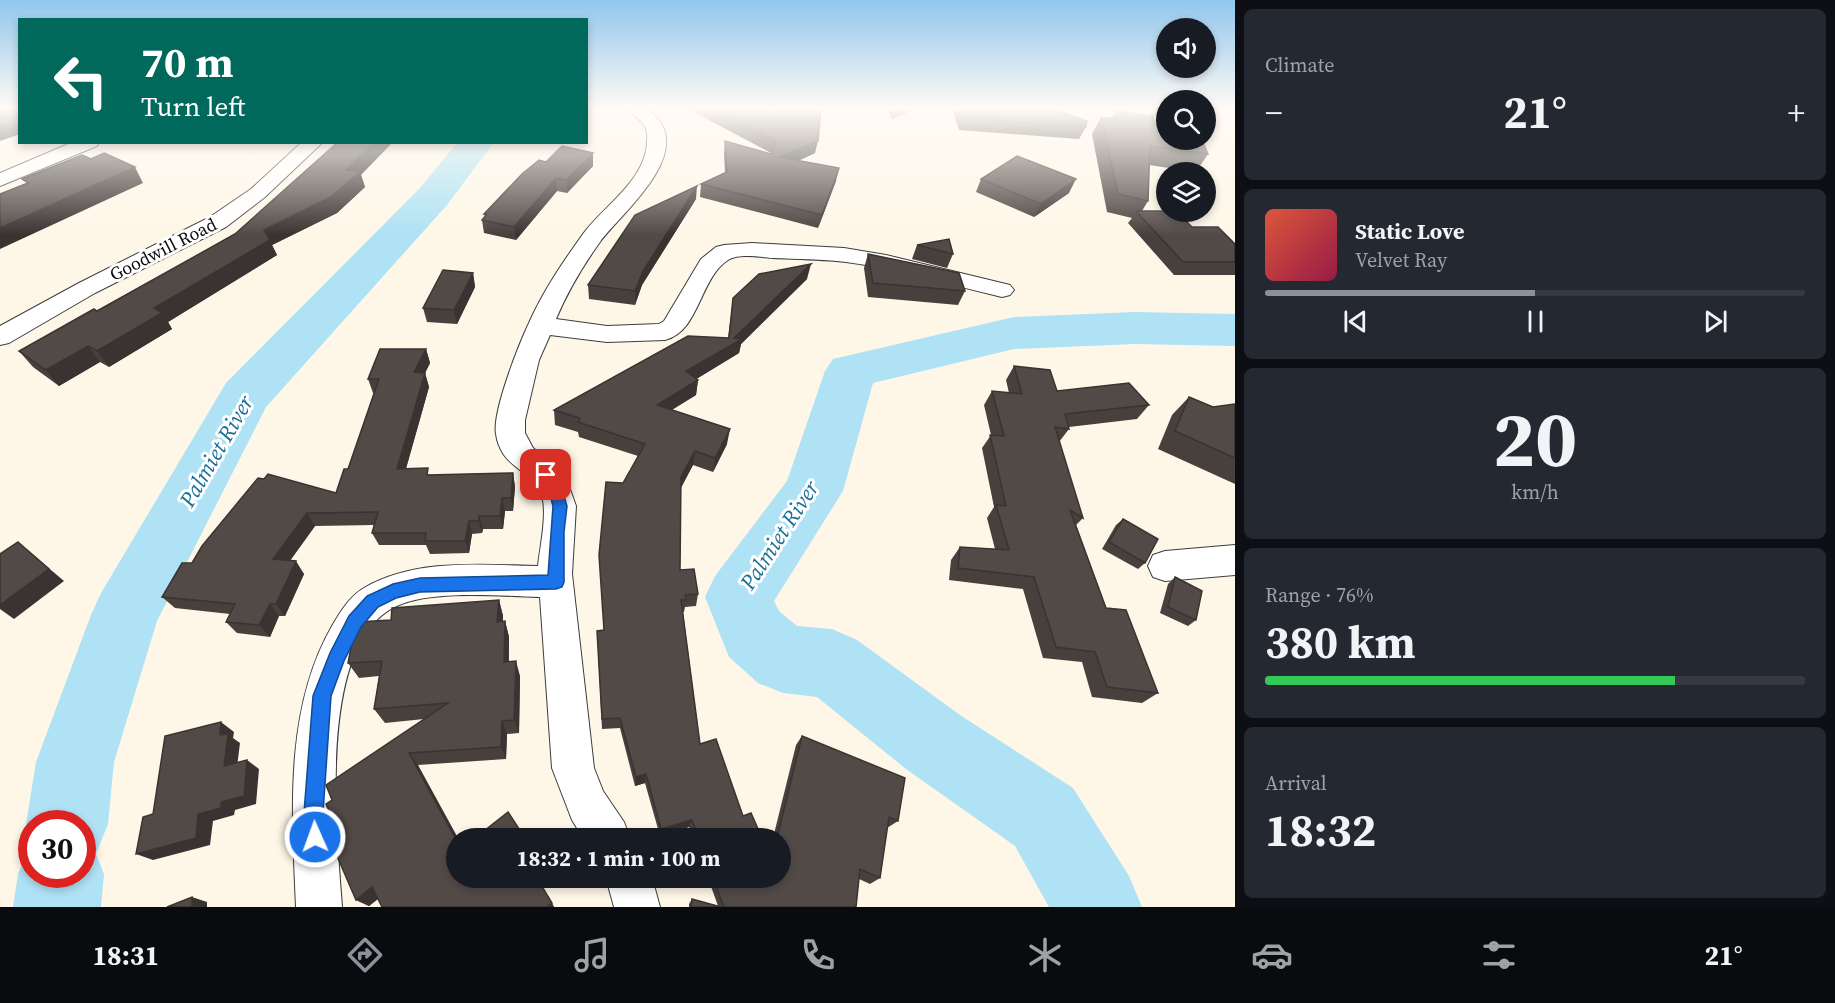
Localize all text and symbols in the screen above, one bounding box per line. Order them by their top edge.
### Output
map controls [1156,18,1216,222]
button: sound [1156,18,1216,78]
text: 70 m [141,33,234,91]
icon: left [42,42,120,120]
text: Climate [1265,51,1334,79]
text: 21° [1503,81,1567,143]
text: Turn left [141,88,245,125]
button: search [1156,90,1216,150]
text: − [1265,90,1283,135]
text: + [1787,90,1805,135]
button: layers [1156,162,1216,222]
street label: Goodwill Road [105,211,221,287]
text: Static Love [1355,216,1465,246]
text: Velvet Ray [1355,246,1447,274]
icon: previous [1339,305,1372,338]
icon: pause [1519,305,1552,338]
icon: next [1699,305,1732,338]
text: 20 [1493,385,1577,492]
water label: Palmiet River [171,389,261,513]
pin [520,449,571,500]
icon: arrive [529,458,562,491]
water label: Palmiet River [732,474,826,596]
text: km/h [1511,478,1559,506]
text: Range · 76% [1265,581,1374,609]
text: 380 km [1265,611,1416,673]
text: Arrival [1265,769,1327,797]
text: 18:32 [1265,799,1376,861]
position arrow [283,805,347,869]
speed limit sign: 30 [18,810,96,888]
text: 18:32 · 1 min · 100 m [517,843,720,873]
icon: directions [344,934,386,976]
icon: music [571,934,613,976]
icon: phone [797,934,839,976]
icon: climate [1024,934,1066,976]
icon: car [1251,934,1293,976]
icon: filters [1478,934,1520,976]
text: 18:31 [92,937,159,974]
text: 21° [1704,937,1743,974]

